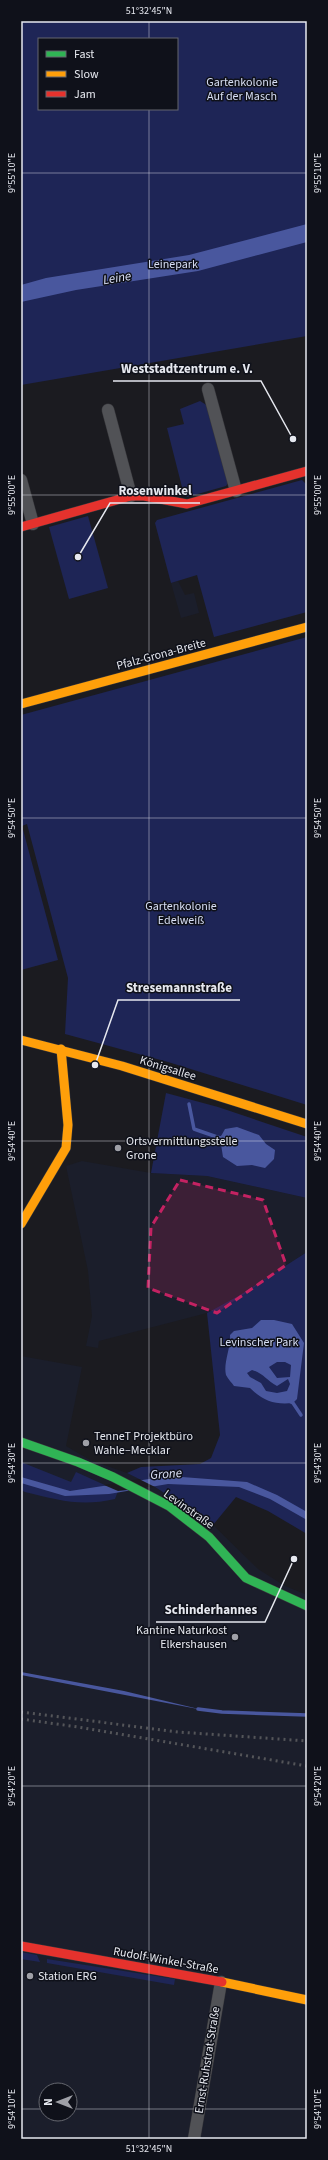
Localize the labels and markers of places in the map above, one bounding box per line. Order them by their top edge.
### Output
callout: Weststadtzentrum e. V. [113,356,261,381]
callout: Rosenwinkel [110,478,200,503]
callout: Stresemannstraße [118,975,240,1000]
place label: Ortsvermittlungsstelle Grone [126,1133,238,1164]
marker: Ortsvermittlungsstelle Grone [113,1143,123,1153]
place label: TenneT Projektbüro Wahle–Mecklar [94,1428,193,1459]
marker: TenneT Projektbüro Wahle–Mecklar [81,1438,91,1448]
callout: Schinderhannes [156,1597,265,1622]
place label: Kantine Naturkost Elkershausen [136,1622,227,1653]
marker: Kantine Naturkost Elkershausen [230,1632,240,1642]
place label: Station ERG [38,1968,97,1985]
marker: Station ERG [25,1971,35,1981]

